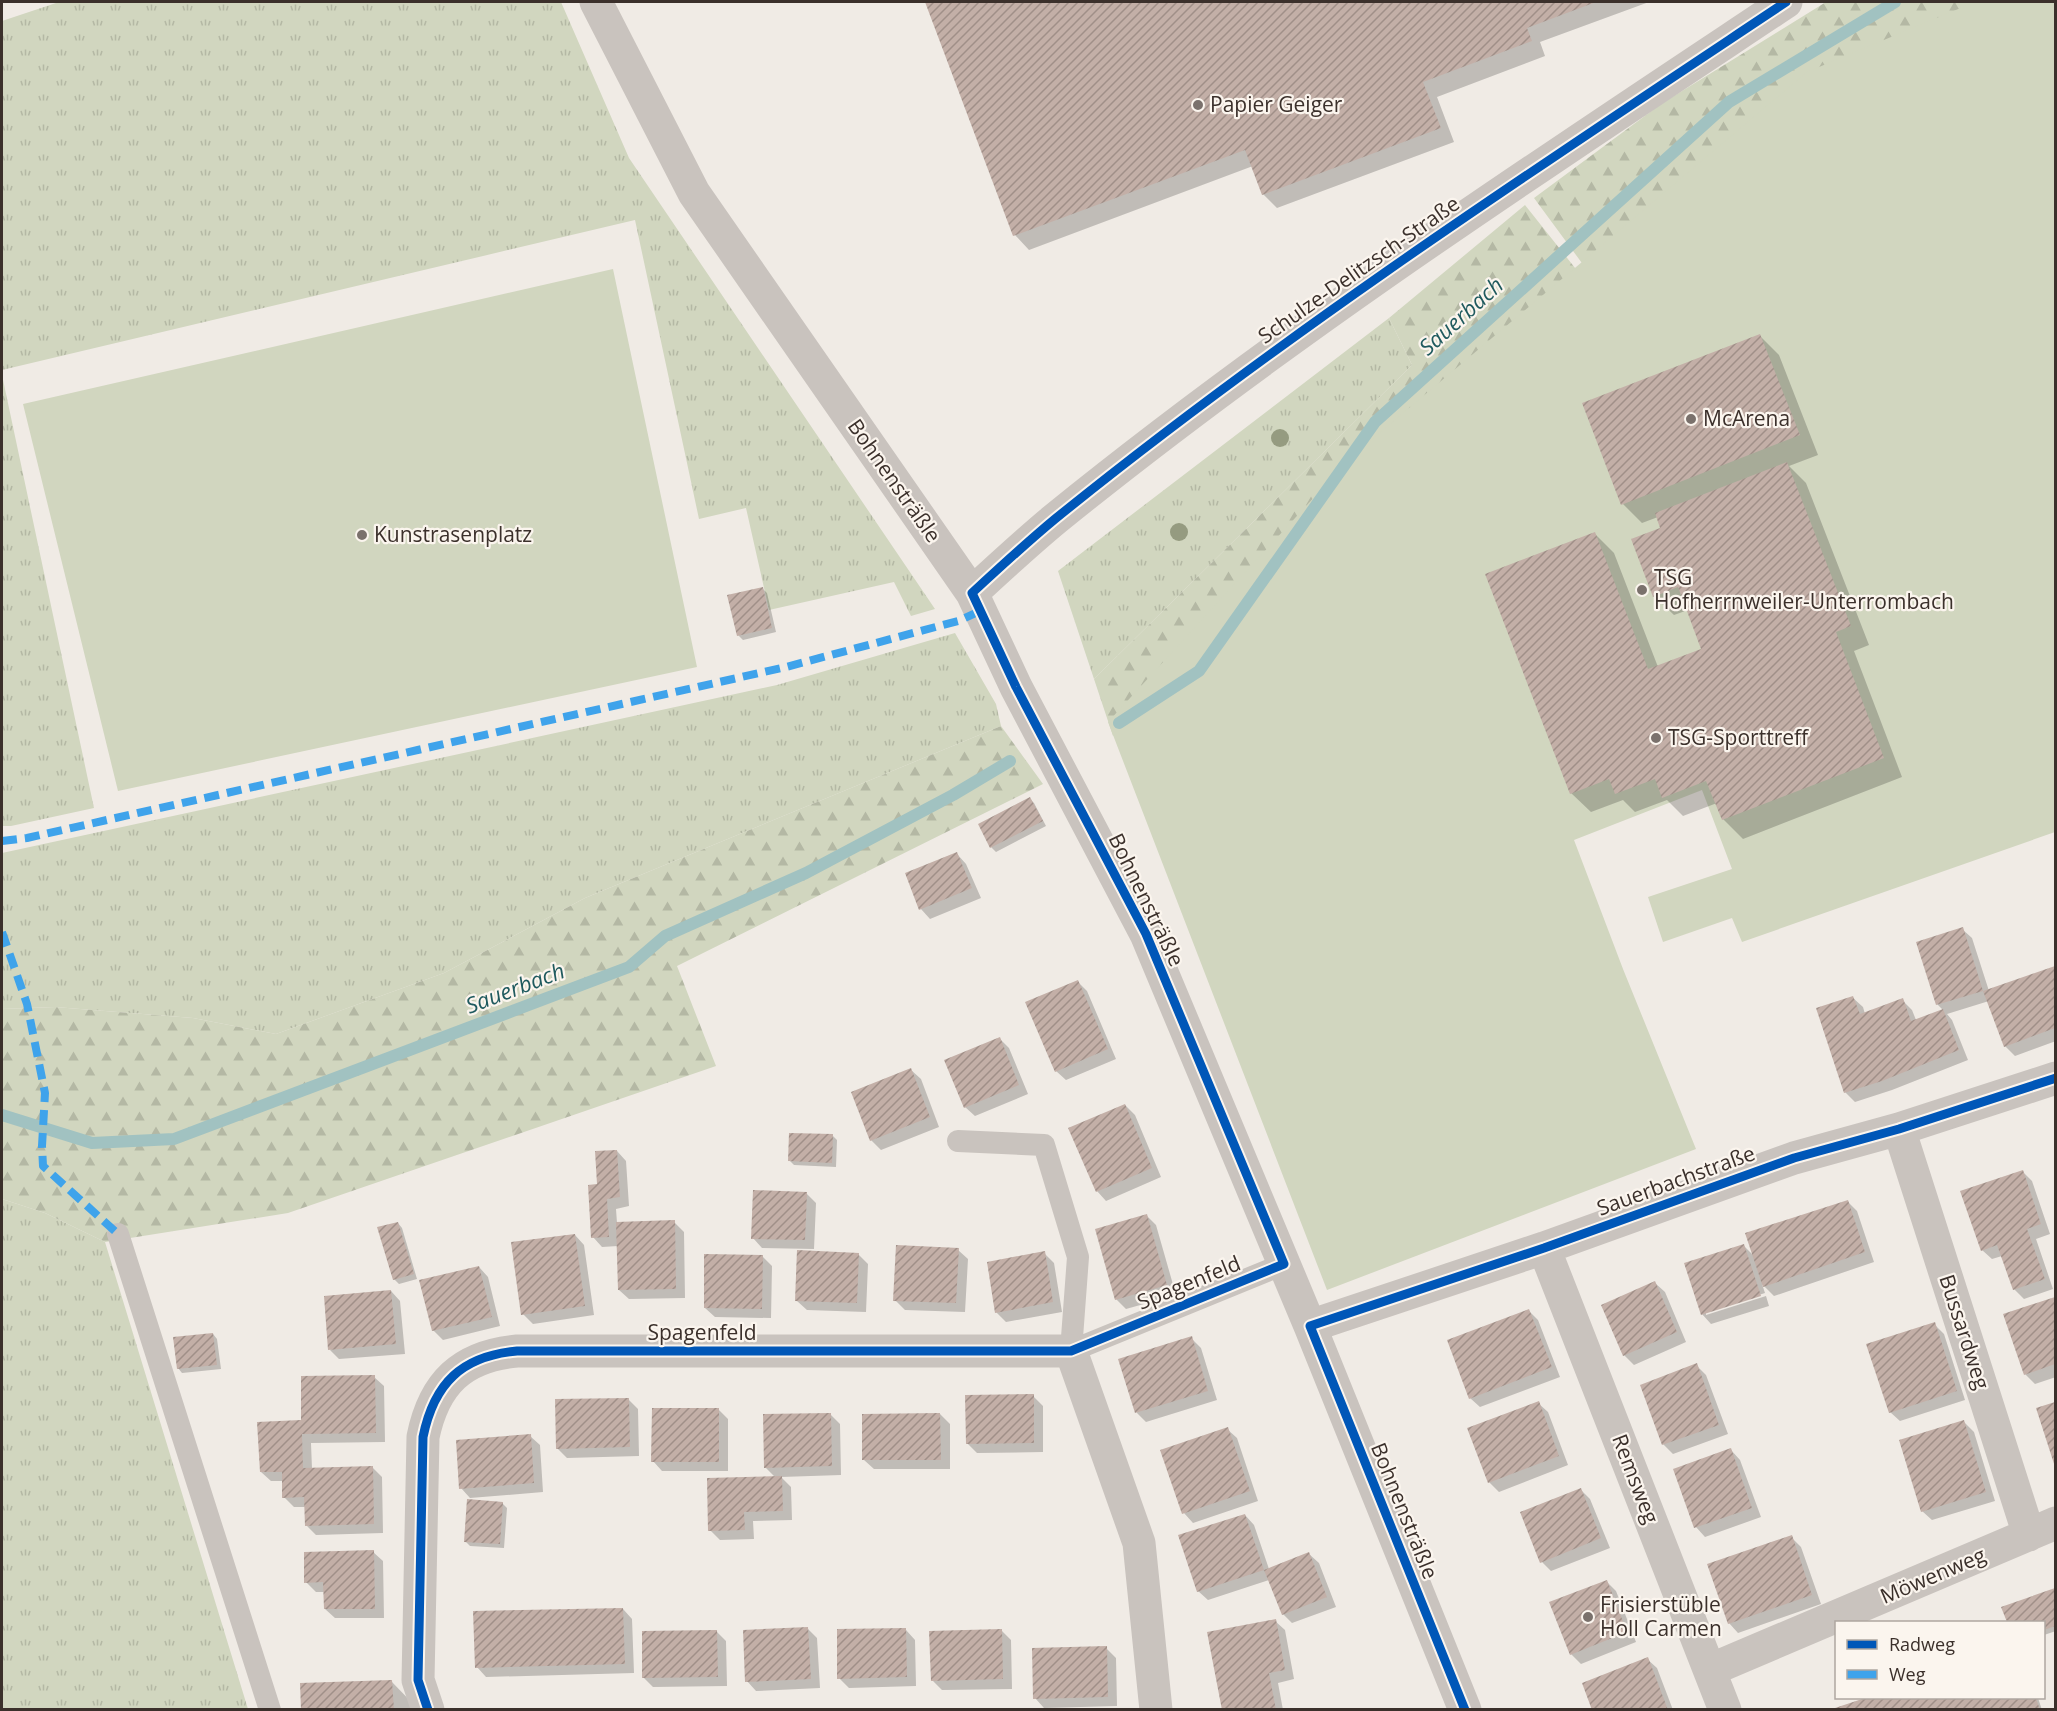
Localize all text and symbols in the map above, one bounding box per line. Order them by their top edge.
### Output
place label: Papier Geiger [1210,90,1343,118]
marker: Papier Geiger [1191,98,1205,112]
street label: Schulze-Delitzsch-Straße [1252,189,1465,349]
water label: Sauerbach [1412,269,1509,361]
place label: McArena [1703,404,1790,432]
marker: McArena [1684,412,1698,426]
street label: Bohnensträßle [842,413,948,548]
place label: Kunstrasenplatz [374,520,532,548]
marker: Kunstrasenplatz [355,528,369,542]
place label: TSG Hofherrnweiler-Unterrombach [1654,563,1954,615]
marker: TSG Hofherrnweiler-Unterrombach [1635,583,1649,597]
place label: TSG-Sporttreff [1668,723,1810,751]
marker: TSG-Sporttreff [1649,731,1663,745]
street label: Bohnensträßle [1103,828,1191,971]
water label: Sauerbach [461,954,568,1020]
street label: Sauerbachstraße [1593,1138,1759,1222]
street label: Spagenfeld [1133,1249,1244,1315]
street label: Bussardweg [1933,1271,1997,1393]
street label: Spagenfeld [647,1318,757,1346]
street label: Remsweg [1606,1430,1666,1527]
street label: Bohnensträßle [1365,1438,1445,1583]
street label: Möwenweg [1876,1540,1990,1610]
place label: Frisierstüble Holl Carmen [1600,1590,1722,1642]
marker: Frisierstüble Holl Carmen [1581,1610,1595,1624]
legend [1835,1621,2045,1699]
text: Radweg [1889,1632,1955,1656]
text: Weg [1889,1662,1926,1686]

